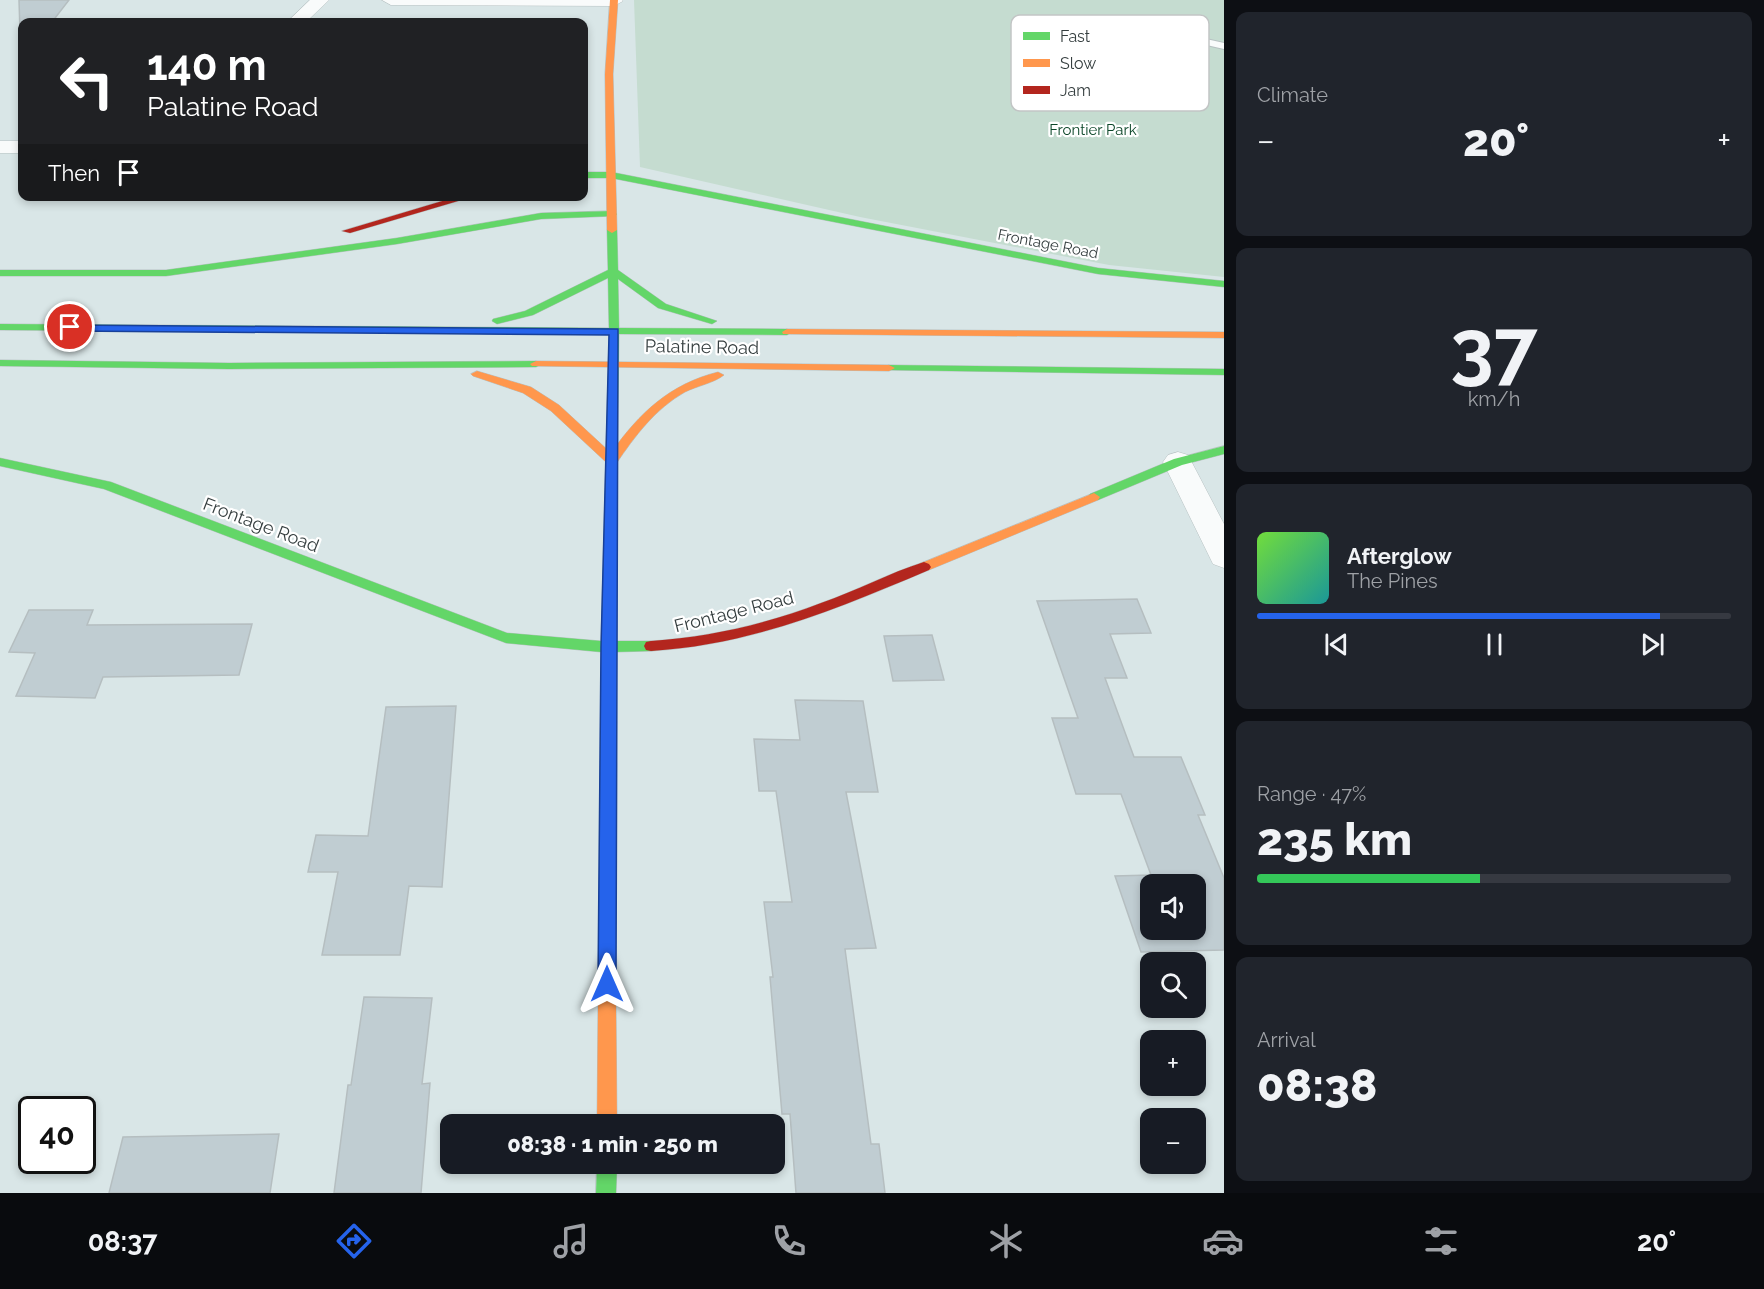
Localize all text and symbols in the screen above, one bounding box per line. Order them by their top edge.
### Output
legend [1011,15,1209,111]
text: Fast [1060,27,1091,46]
text: 140 m [147,41,267,90]
icon: left [48,42,126,120]
text: Slow [1060,54,1096,73]
text: Jam [1060,81,1091,100]
text: Climate [1257,83,1328,107]
text: Palatine Road [147,91,318,122]
text: 20° [1463,114,1529,167]
park label: Frontier Park [1049,121,1137,139]
text: − [1257,121,1275,160]
text: + [1717,121,1731,160]
icon: arrive [112,156,145,189]
text: Then [48,160,100,186]
street label: Frontage Road [996,225,1100,263]
pin [44,301,95,352]
text: 37 [1450,302,1538,393]
icon: arrive [53,310,86,343]
street label: Palatine Road [645,335,759,358]
text: km/h [1468,387,1520,411]
street label: Frontage Road [200,493,322,556]
text: Afterglow [1347,543,1452,569]
text: The Pines [1347,569,1438,593]
street label: Frontage Road [672,587,796,637]
icon: previous [1320,628,1353,661]
icon: pause [1478,628,1511,661]
icon: next [1636,628,1669,661]
text: Range · 47% [1257,782,1366,806]
text: 235 km [1257,813,1412,866]
map controls [1140,874,1206,1174]
button: sound [1140,874,1206,940]
position arrow [575,952,639,1016]
button: search [1140,952,1206,1018]
text: Arrival [1257,1028,1316,1052]
button: + [1140,1030,1206,1096]
text: 08:38 [1257,1059,1377,1112]
speed limit sign: 40 [18,1096,96,1174]
button: − [1140,1108,1206,1174]
text: 08:38 · 1 min · 250 m [507,1131,718,1157]
icon: directions [333,1220,375,1262]
icon: music [550,1220,592,1262]
icon: phone [768,1220,810,1262]
icon: climate [985,1220,1027,1262]
icon: car [1202,1220,1244,1262]
icon: filters [1420,1220,1462,1262]
text: 08:37 [88,1226,157,1257]
text: 20° [1637,1226,1676,1257]

